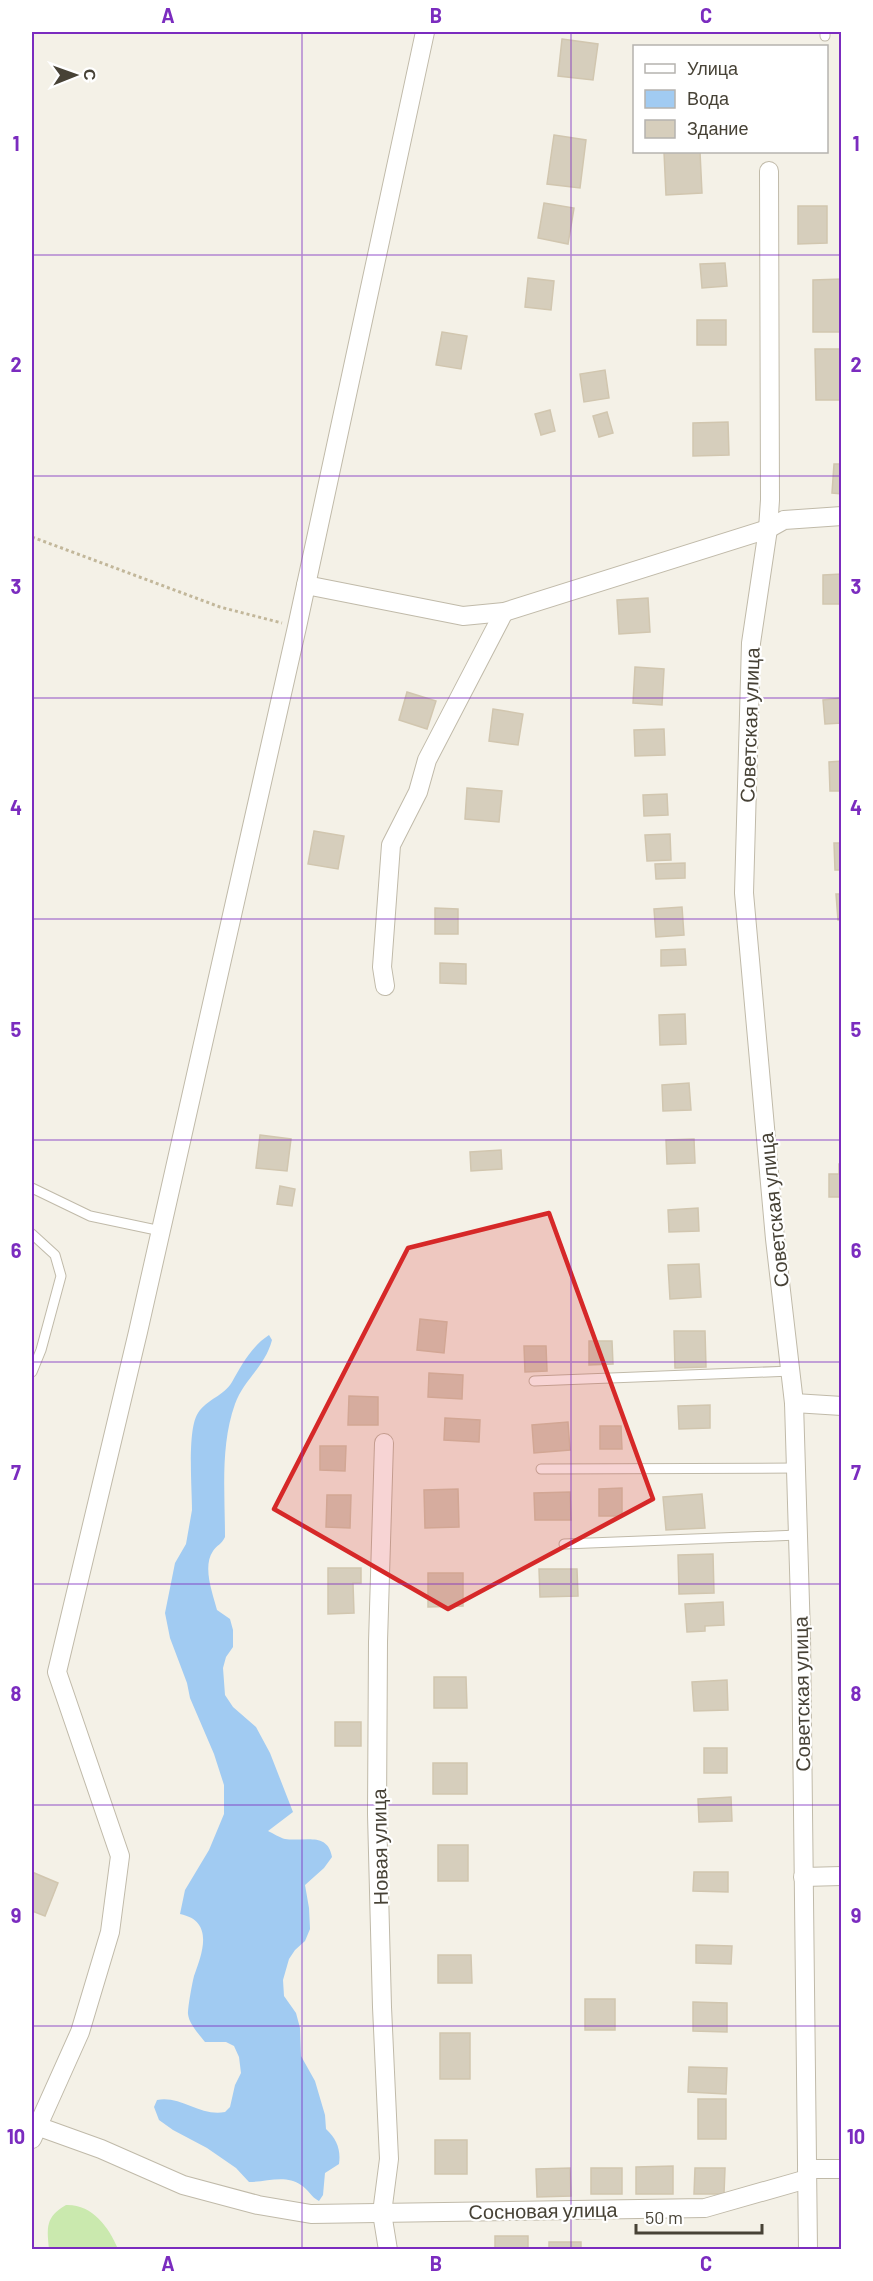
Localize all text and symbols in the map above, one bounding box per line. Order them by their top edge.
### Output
text: A [161,3,175,27]
text: B [430,3,442,27]
text: C [700,3,712,27]
north arrow [45,45,105,105]
legend [633,45,828,153]
text: Улица [687,57,739,79]
text: С [81,69,100,81]
text: Вода [687,87,730,109]
text: Здание [687,117,748,139]
text: 1 [12,131,20,155]
text: 1 [852,131,860,155]
text: 2 [10,352,22,376]
text: 2 [850,352,862,376]
text: 3 [11,574,21,598]
text: 3 [851,574,861,598]
street label: Советская улица [734,646,764,803]
text: 4 [10,795,22,819]
text: 4 [850,795,862,819]
text: 5 [11,1017,22,1041]
text: 5 [851,1017,862,1041]
street label: Советская улица [753,1131,793,1289]
text: 6 [11,1238,22,1262]
text: 6 [851,1238,862,1262]
text: 7 [11,1460,21,1484]
text: 7 [851,1460,861,1484]
street label: Советская улица [788,1615,814,1772]
text: 8 [11,1681,22,1705]
text: 8 [851,1681,862,1705]
street label: Новая улица [366,1787,392,1906]
text: 9 [11,1903,21,1927]
text: 9 [851,1903,861,1927]
text: 10 [7,2124,25,2148]
text: 10 [847,2124,865,2148]
street label: Сосновая улица [468,2197,619,2223]
scale bar [636,2197,762,2235]
text: 50 m [645,2206,683,2228]
text: A [161,2251,175,2275]
text: B [430,2251,442,2275]
text: C [700,2251,712,2275]

